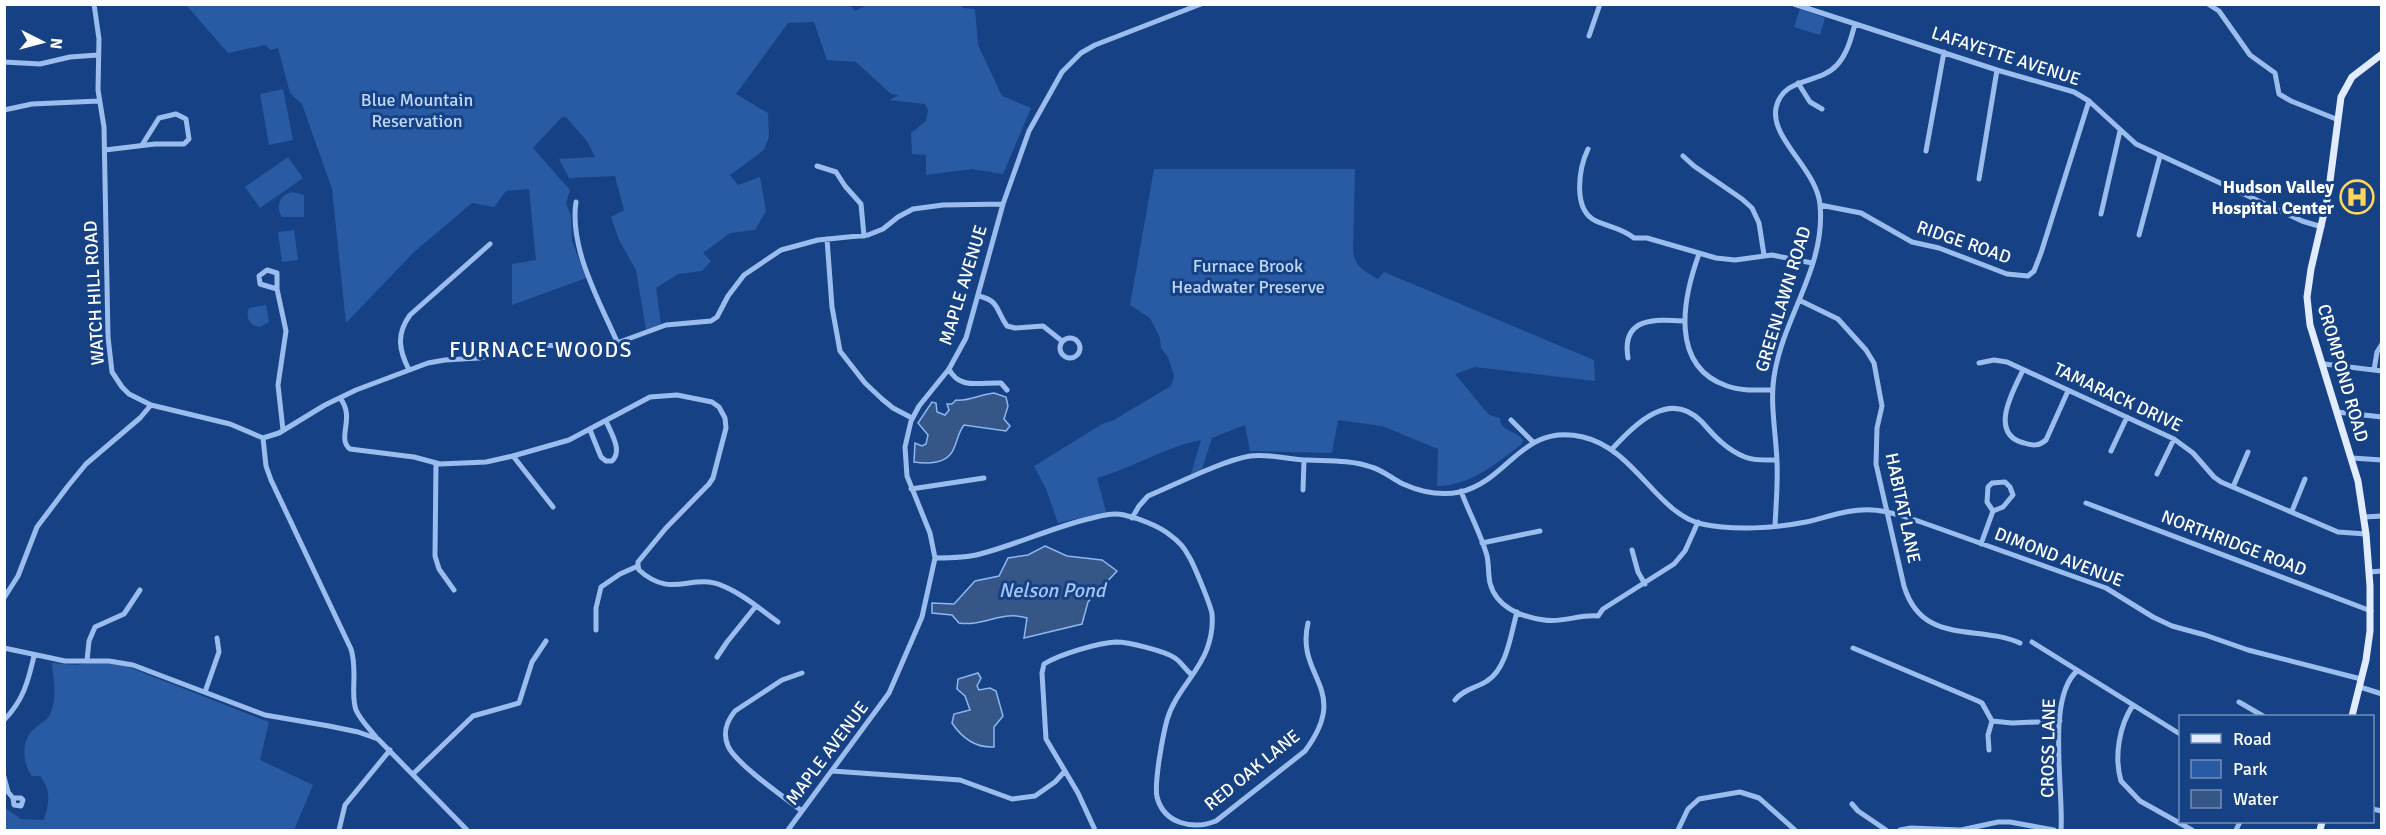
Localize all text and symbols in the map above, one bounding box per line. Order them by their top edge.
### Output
north arrow [12,12,72,72]
street label: LAFAYETTE AVENUE [1929,22,2083,90]
text: N [45,37,66,50]
park label: Blue Mountain Reservation [361,89,473,132]
place label: Hudson Valley Hospital Center [2211,176,2335,219]
hospital icon: Hudson Valley Hospital Center [2339,179,2375,215]
street label: RIDGE ROAD [1914,216,2014,268]
street label: WATCH HILL ROAD [79,220,109,366]
street label: MAPLE AVENUE [934,222,992,348]
street label: GREENLAWN ROAD [1750,224,1816,374]
park label: Furnace Brook Headwater Preserve [1171,255,1325,298]
street label: CROMPOND ROAD [2313,301,2373,445]
district label: FURNACE WOODS [449,337,633,363]
street label: TAMARACK DRIVE [2050,358,2186,436]
street label: HABITAT LANE [1881,451,1925,565]
street label: NORTHRIDGE ROAD [2158,505,2310,581]
street label: DIMOND AVENUE [1991,522,2127,592]
water label: Nelson Pond [999,578,1108,603]
street label: MAPLE AVENUE [781,697,873,809]
street label: CROSS LANE [2036,698,2060,798]
legend [2179,715,2374,823]
street label: RED OAK LANE [1200,725,1304,815]
text: Road [2233,728,2272,750]
text: Park [2233,758,2268,780]
text: Water [2233,788,2279,810]

